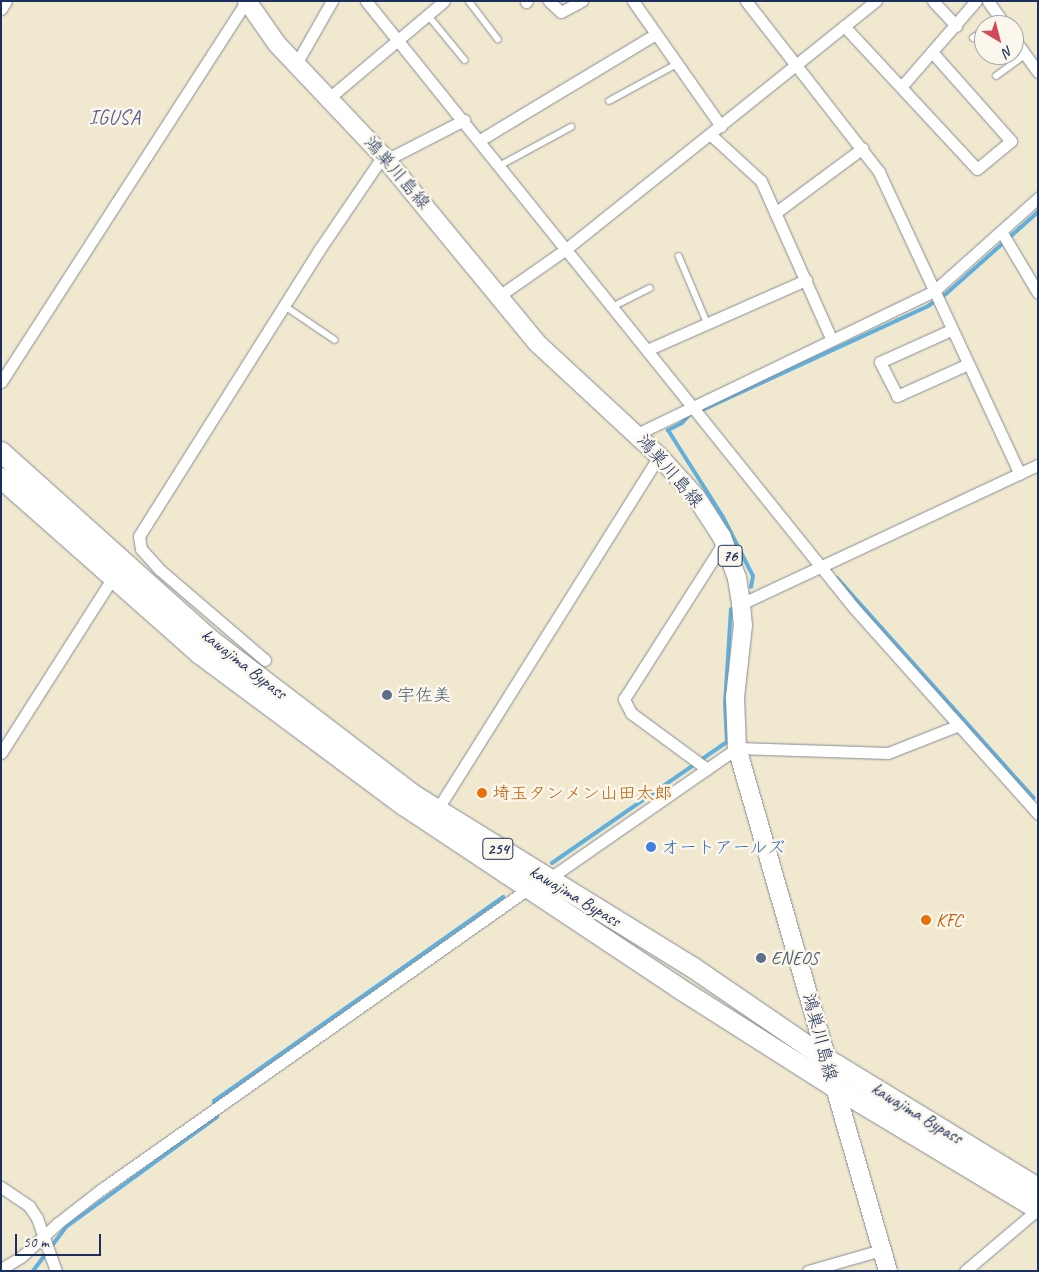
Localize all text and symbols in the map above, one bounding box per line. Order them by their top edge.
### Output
north arrow [974,15,1024,65]
text: N [999,42,1016,61]
district label: IGUSA [89,105,141,129]
street label: 鴻巣川島線 [359,132,435,214]
street label: 鴻巣川島線 [632,430,708,512]
road number: 76 [718,542,742,570]
street label: kawajima Bypass [197,624,291,704]
place label: 宇佐美 [397,684,451,706]
marker: 宇佐美 [381,689,393,701]
place label: 埼玉タンメン山田太郎 [492,782,672,804]
marker: 埼玉タンメン山田太郎 [476,787,488,799]
road number: 254 [482,836,514,862]
place label: オートアールズ [661,836,786,858]
marker: オートアールズ [645,841,657,853]
street label: kawajima Bypass [525,860,625,932]
place label: KFC [936,909,962,931]
marker: KFC [920,914,932,926]
place label: ENEOS [771,947,818,969]
marker: ENEOS [755,952,767,964]
street label: 鴻巣川島線 [798,991,842,1083]
street label: kawajima Bypass [867,1077,967,1149]
scale bar [18,1224,104,1256]
text: 50 m [23,1233,49,1252]

